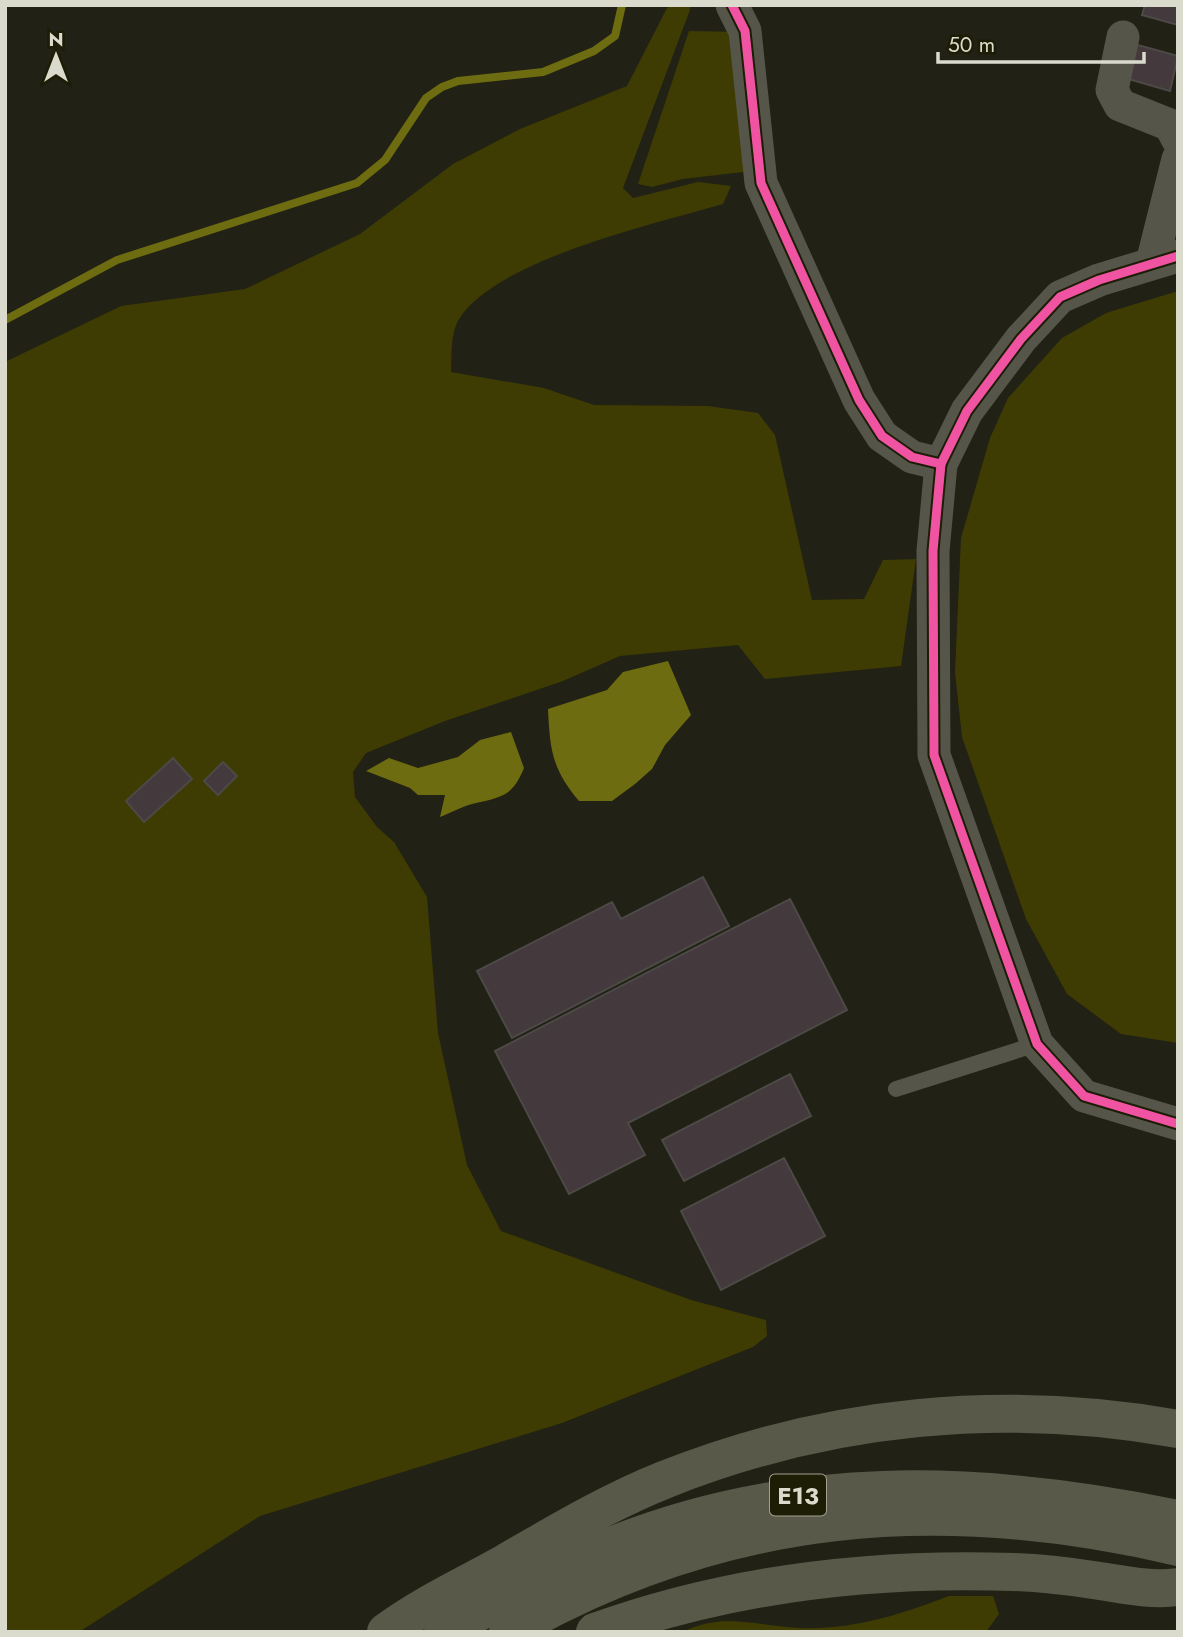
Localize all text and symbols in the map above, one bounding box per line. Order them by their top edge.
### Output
north arrow [21,21,91,91]
scale bar [938,21,1144,65]
text: N [48,26,64,53]
text: 50 m [948,30,995,60]
road number: E13 [770,1475,826,1516]

